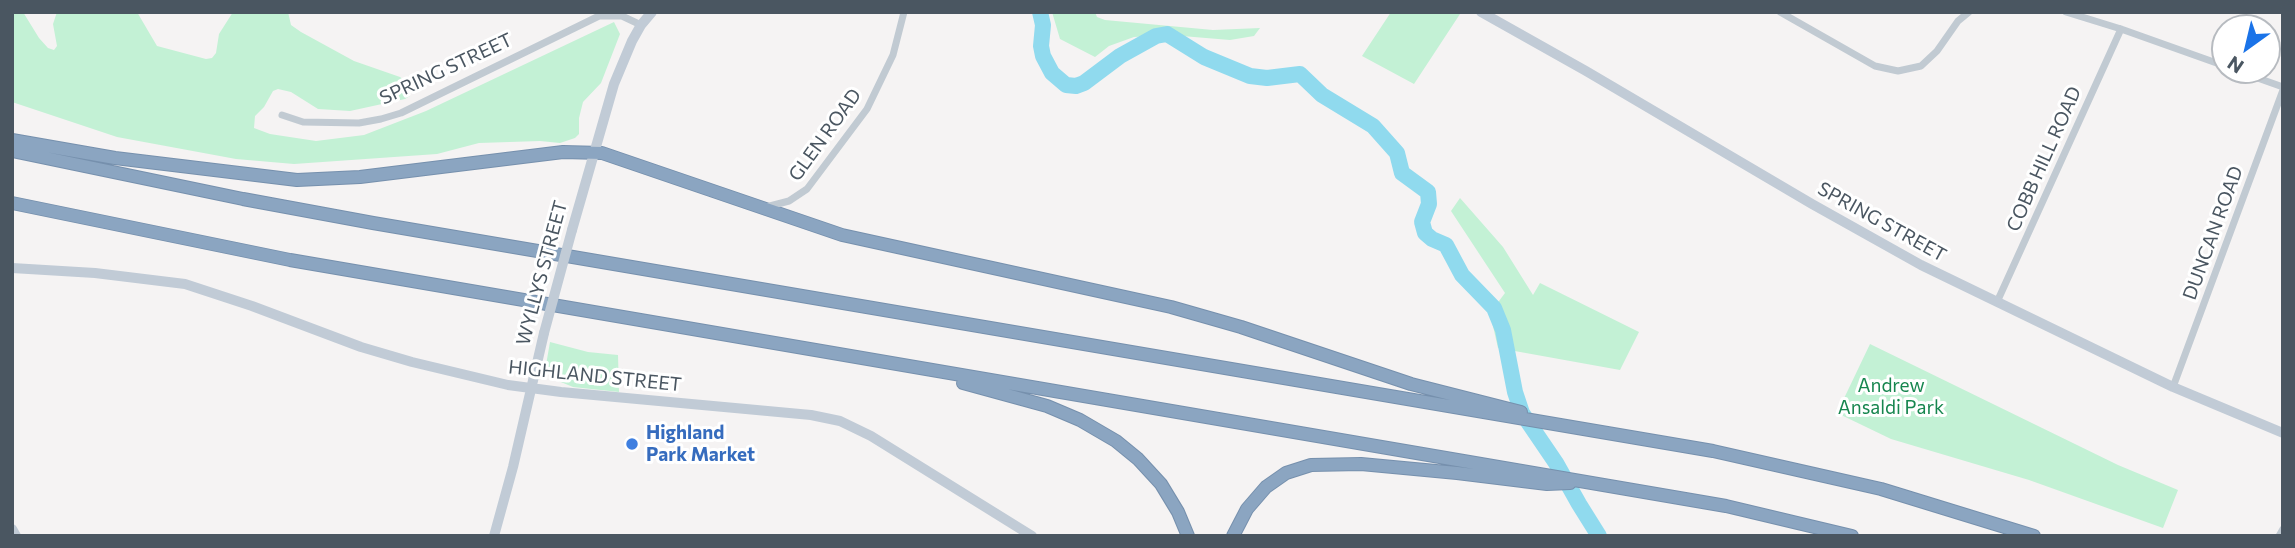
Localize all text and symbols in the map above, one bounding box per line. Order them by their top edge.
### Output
north arrow [2211,14,2281,84]
street label: SPRING STREET [376,28,516,110]
text: N [2223,52,2247,79]
street label: COBB HILL ROAD [2002,83,2086,235]
street label: GLEN ROAD [784,84,866,186]
street label: DUNCAN ROAD [2178,163,2248,303]
street label: SPRING STREET [1814,177,1950,267]
street label: WYLLYS STREET [512,198,572,348]
street label: HIGHLAND STREET [507,356,683,396]
park label: Andrew Ansaldi Park [1838,375,1944,419]
place label: Highland Park Market [646,422,755,466]
marker: Highland Park Market [624,436,640,452]

